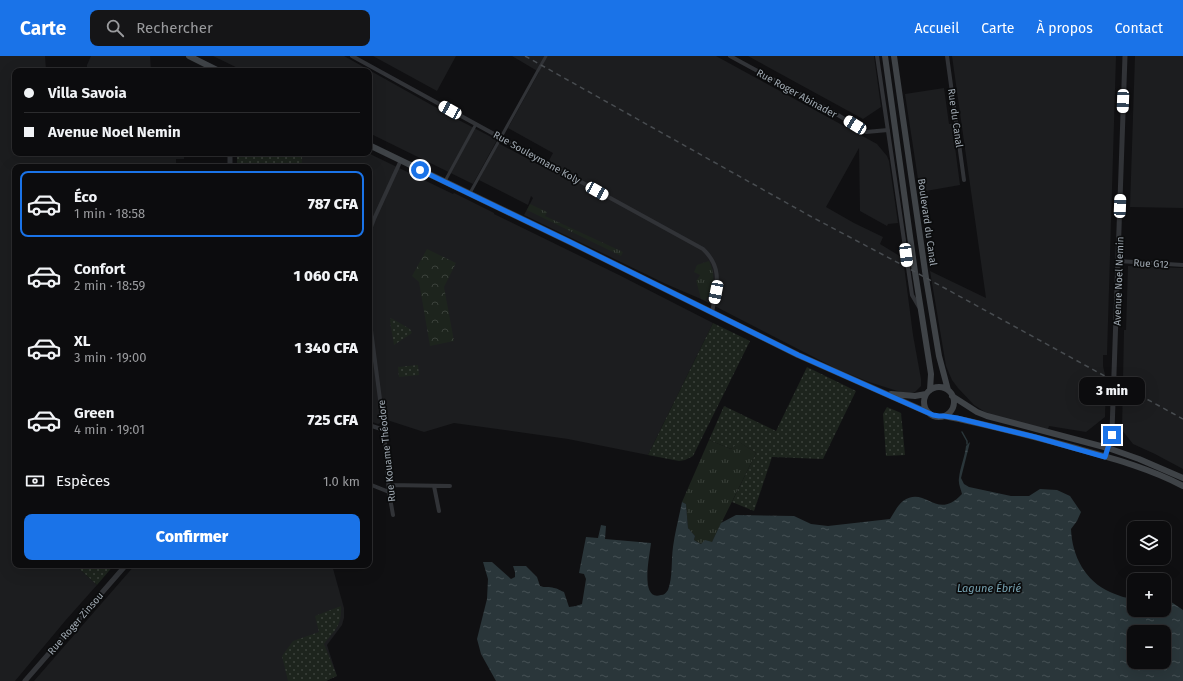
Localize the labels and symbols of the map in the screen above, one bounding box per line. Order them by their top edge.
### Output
street label: Rue Roger Abinader [754,67,839,121]
street label: Rue du Canal [945,88,965,148]
car [1117,89,1129,113]
car [437,99,463,121]
car [842,114,868,136]
street label: Rue Souleymane Koly [491,129,582,187]
route start [411,161,429,179]
street label: Boulevard du Canal [915,178,939,267]
car [584,180,610,202]
car [1114,194,1126,218]
street label: Avenue Noel Nemin [1111,236,1127,326]
car [899,242,913,268]
street label: Rue G12 [1133,257,1169,271]
car [708,279,724,305]
callout: 3 min [1079,377,1145,405]
street label: Rue Kouame Théodore [376,399,398,503]
route end [1103,426,1121,444]
water label: Lagune Ébrié [957,581,1021,595]
street label: Rue Roger Zinsou [45,590,106,657]

